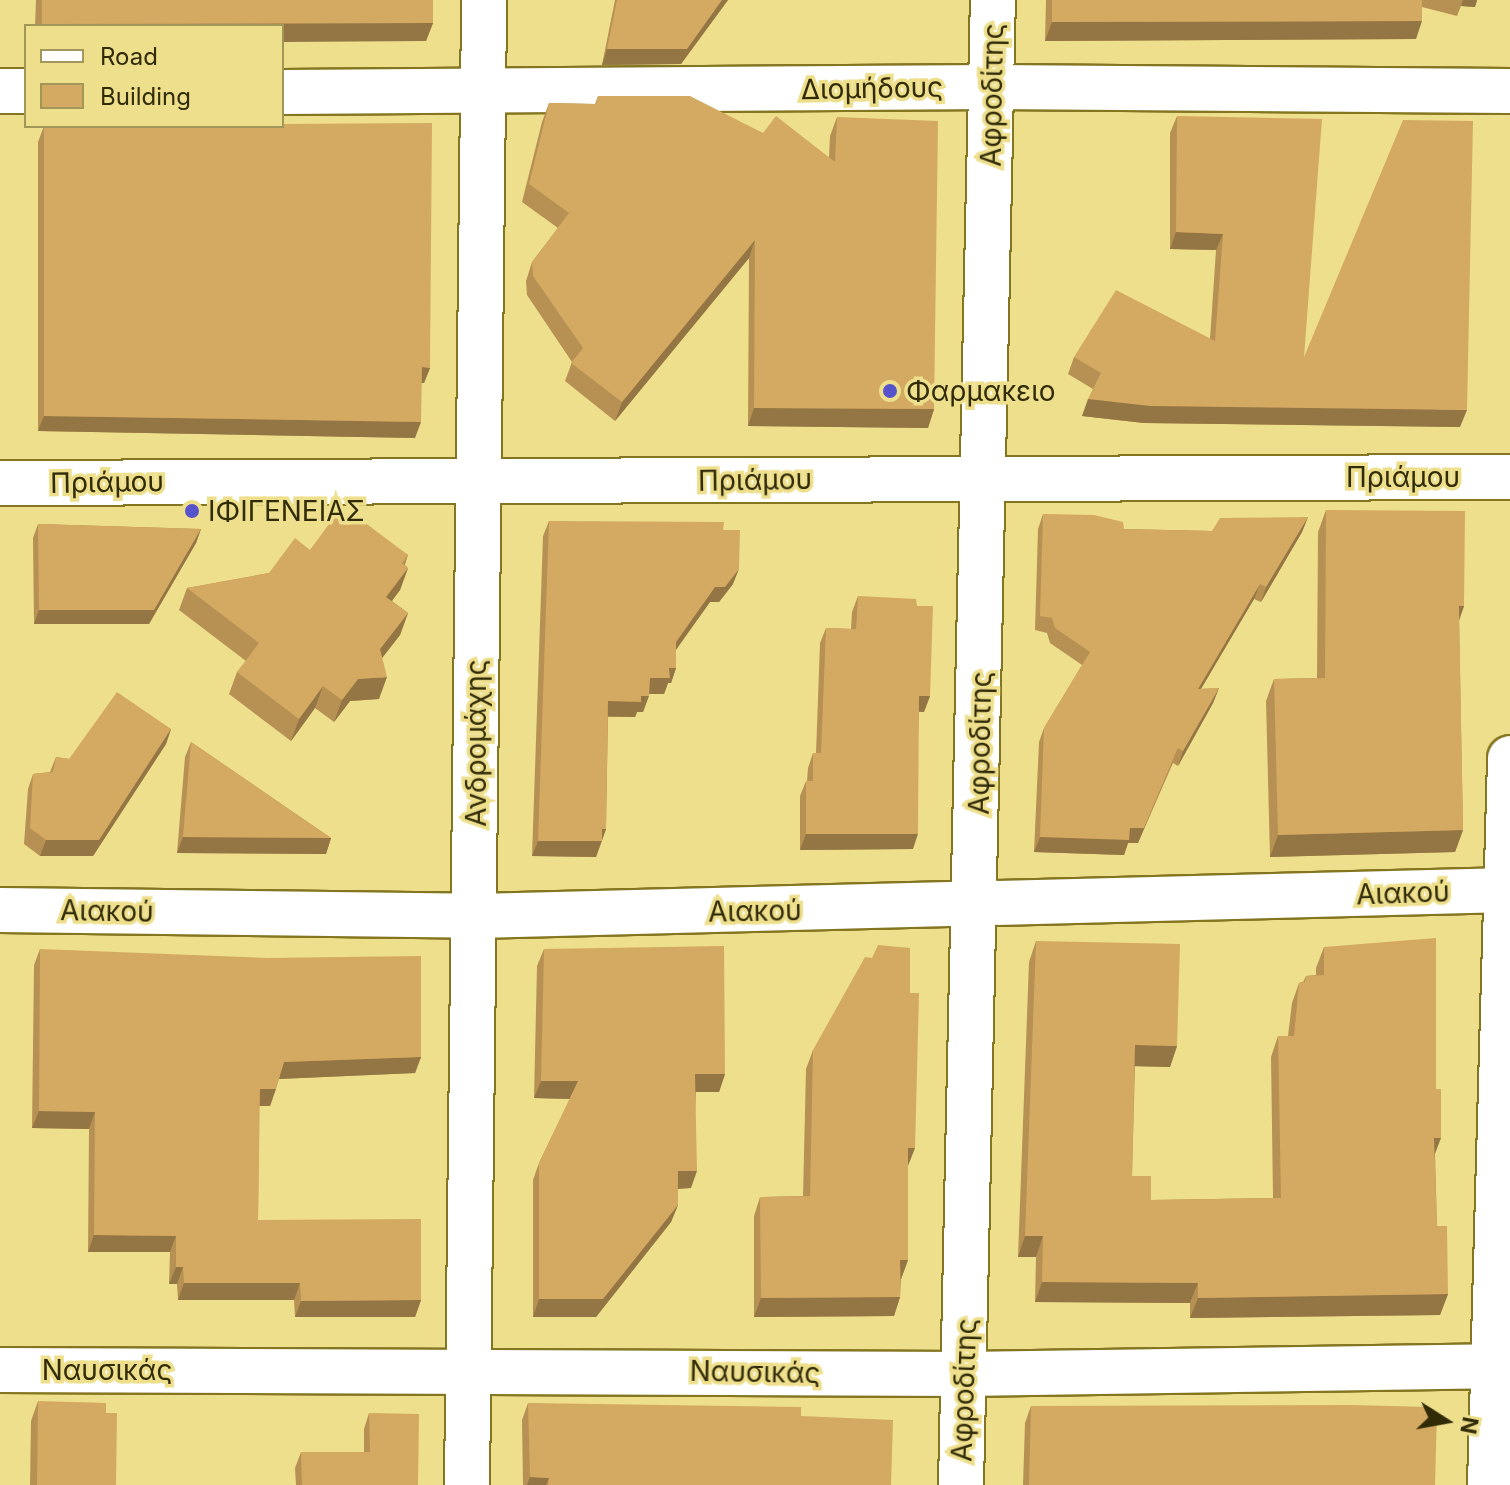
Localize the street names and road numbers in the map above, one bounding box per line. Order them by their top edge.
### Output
street label: Αφροδίτης [974,23,1010,167]
street label: Διομήδους [801,70,943,106]
street label: Πριάμου [1346,460,1460,494]
street label: Πριάμου [698,462,812,498]
street label: Πριάμου [50,464,164,500]
street label: Ανδρομάχης [459,659,493,827]
street label: Αφροδίτης [962,671,998,815]
street label: Αιακού [1356,875,1450,911]
street label: Αιακού [60,893,154,929]
street label: Αιακού [708,893,802,929]
street label: Αφροδίτης [945,1318,983,1462]
street label: Ναυσικάς [42,1353,172,1387]
street label: Ναυσικάς [689,1354,821,1390]

